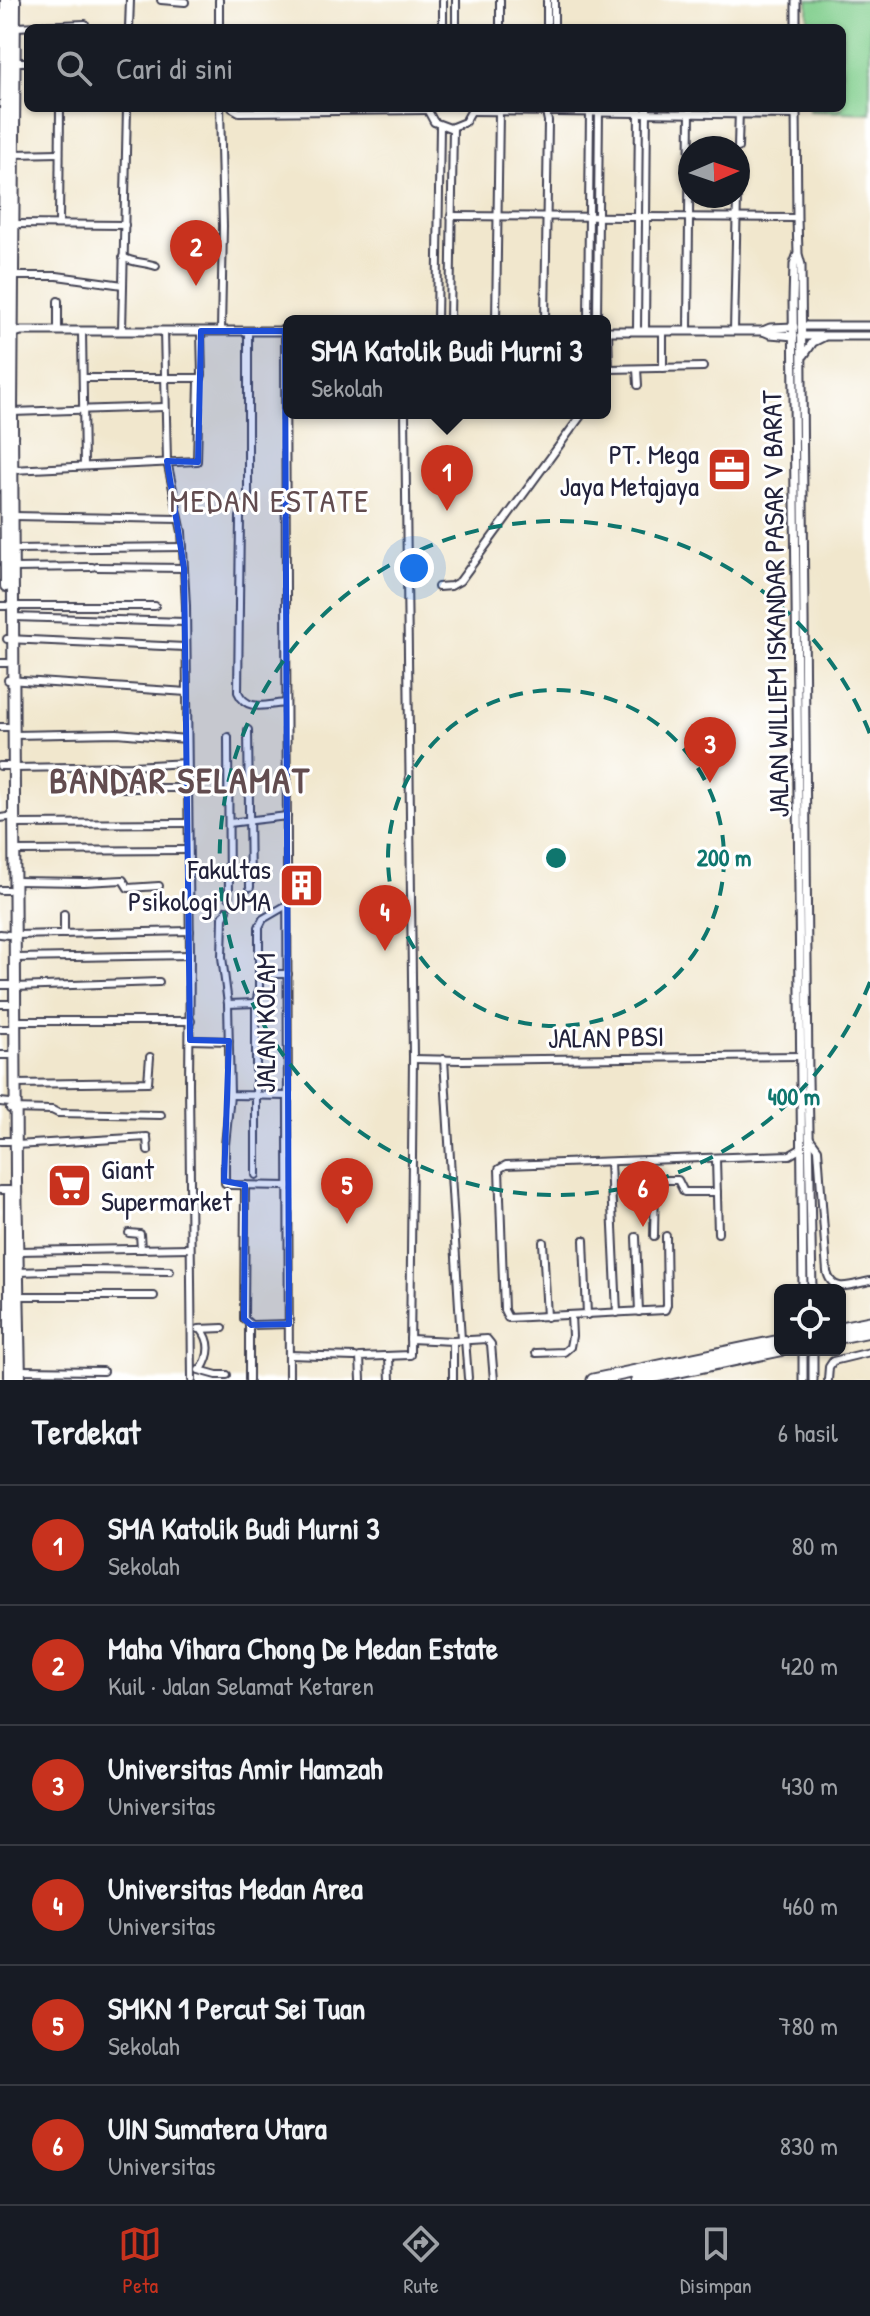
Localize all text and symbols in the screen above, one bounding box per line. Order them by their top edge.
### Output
search box [24,24,846,112]
icon: search [52,46,96,90]
text: Cari di sini [116,48,233,88]
north arrow [678,136,750,208]
pin: 2 [170,220,222,286]
popup [283,315,611,419]
text: SMA Katolik Budi Murni 3 [311,330,583,370]
text: Sekolah [311,370,383,405]
street label: JALAN WILLIEM ISKANDAR PASAR V BARAT [752,389,798,818]
place label: PT. Mega Jaya Metajaya [560,435,699,505]
pin: 1 [421,445,473,511]
office icon: PT. Mega Jaya Metajaya [706,446,754,494]
district label: MEDAN ESTATE [170,479,370,522]
your location [394,548,434,588]
pin: 3 [684,717,736,783]
district label: BANDAR SELAMAT [49,755,311,804]
text: 200 m [697,841,751,873]
centre of rings [542,844,570,872]
place label: Fakultas Psikologi UMA [128,850,271,920]
building icon: Fakultas Psikologi UMA [278,861,326,909]
pin: 4 [359,885,411,951]
street label: JALAN KOLAM [246,953,284,1093]
street label: JALAN PBSI [547,1017,665,1057]
text: 400 m [768,1080,820,1112]
place label: Giant Supermarket [101,1150,233,1220]
pin: 5 [321,1158,373,1224]
supermarket icon: Giant Supermarket [46,1161,94,1209]
pin: 6 [617,1161,669,1227]
map controls [774,1284,846,1356]
button: locate [774,1284,846,1356]
text: Terdekat [32,1409,140,1455]
text: 6 hasil [778,1415,838,1450]
text: SMA Katolik Budi Murni 3 [108,1508,380,1548]
text: 1 [53,1528,63,1563]
text: 80 m [791,1528,838,1563]
text: Sekolah [108,1548,180,1583]
text: Maha Vihara Chong De Medan Estate [108,1628,498,1668]
text: 2 [52,1648,64,1683]
text: 420 m [781,1648,838,1683]
text: Kuil · Jalan Selamat Ketaren [108,1668,374,1703]
text: Universitas Amir Hamzah [108,1748,383,1788]
text: 3 [52,1768,64,1803]
text: 430 m [781,1768,838,1803]
text: Universitas [108,1788,216,1823]
text: Universitas Medan Area [108,1868,363,1908]
text: 4 [53,1888,63,1923]
text: 460 m [783,1888,838,1923]
text: Universitas [108,1908,216,1943]
text: SMKN 1 Percut Sei Tuan [108,1988,365,2028]
text: 5 [53,2008,64,2043]
text: 780 m [779,2008,838,2043]
text: Sekolah [108,2028,180,2063]
text: UIN Sumatera Utara [108,2108,327,2148]
text: 6 [53,2128,63,2163]
text: 830 m [780,2128,838,2163]
text: Universitas [108,2148,216,2183]
tab: Peta [118,2222,162,2300]
tab: Rute [399,2222,443,2300]
tab: Disimpan [680,2222,752,2300]

